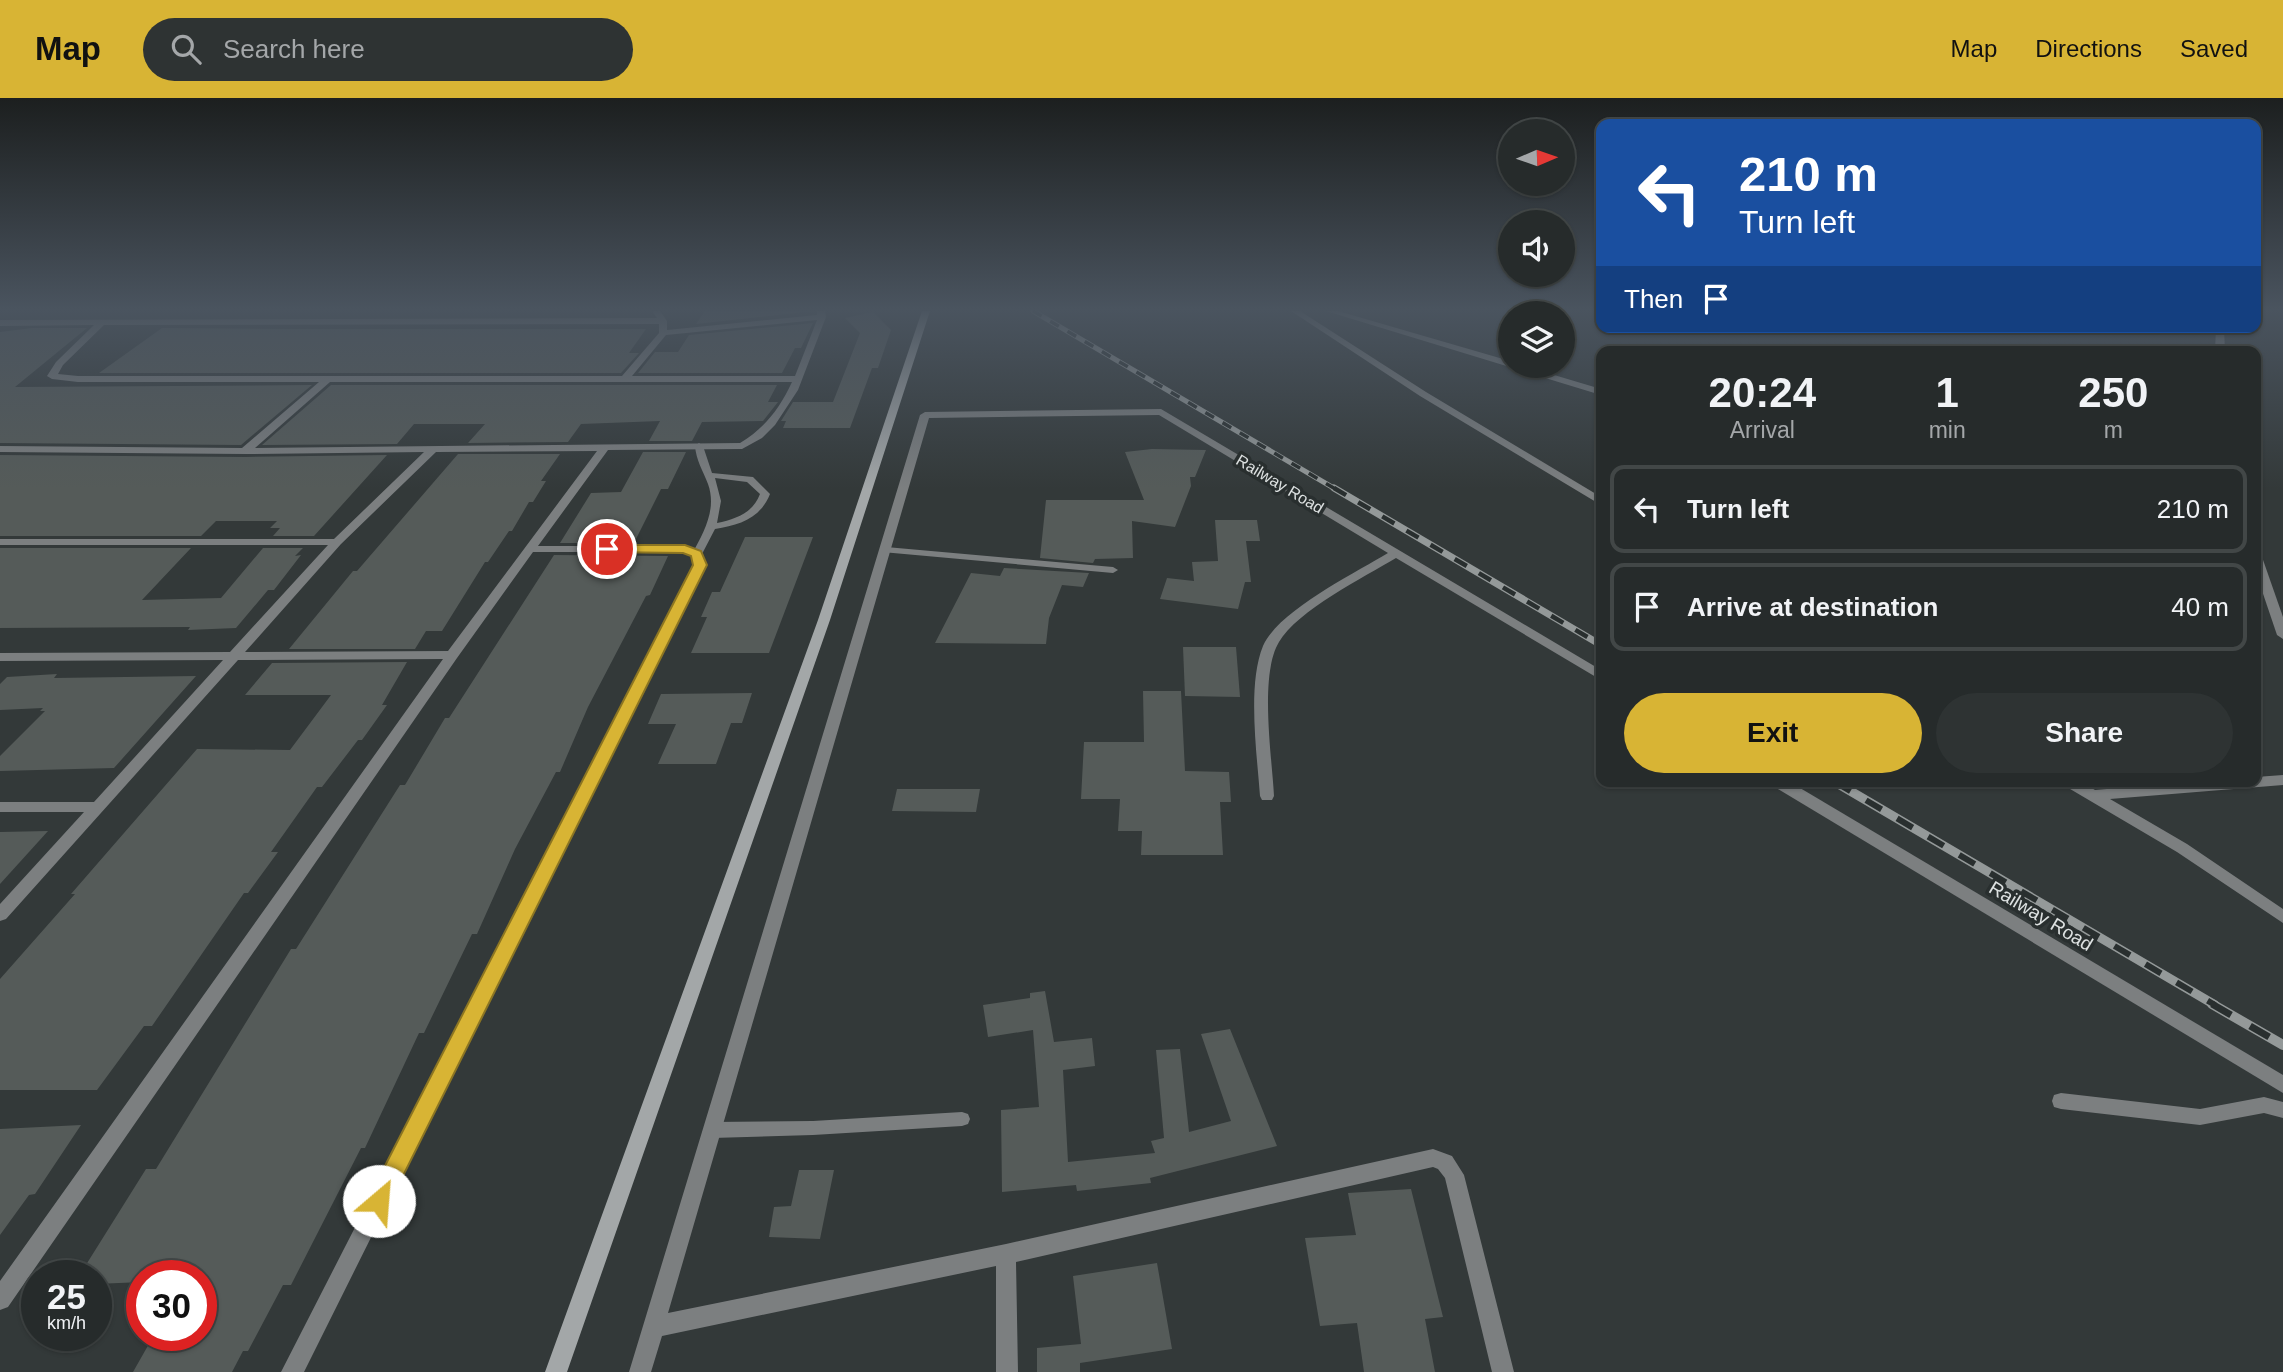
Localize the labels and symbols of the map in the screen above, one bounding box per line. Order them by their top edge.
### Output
north arrow [1498,119,1575,196]
street label: Railway Road [1233,451,1327,517]
pin [577,519,637,579]
street label: Railway Road [1985,877,2097,955]
position arrow [342,1164,416,1238]
speed limit sign: 30 [126,1260,217,1351]

